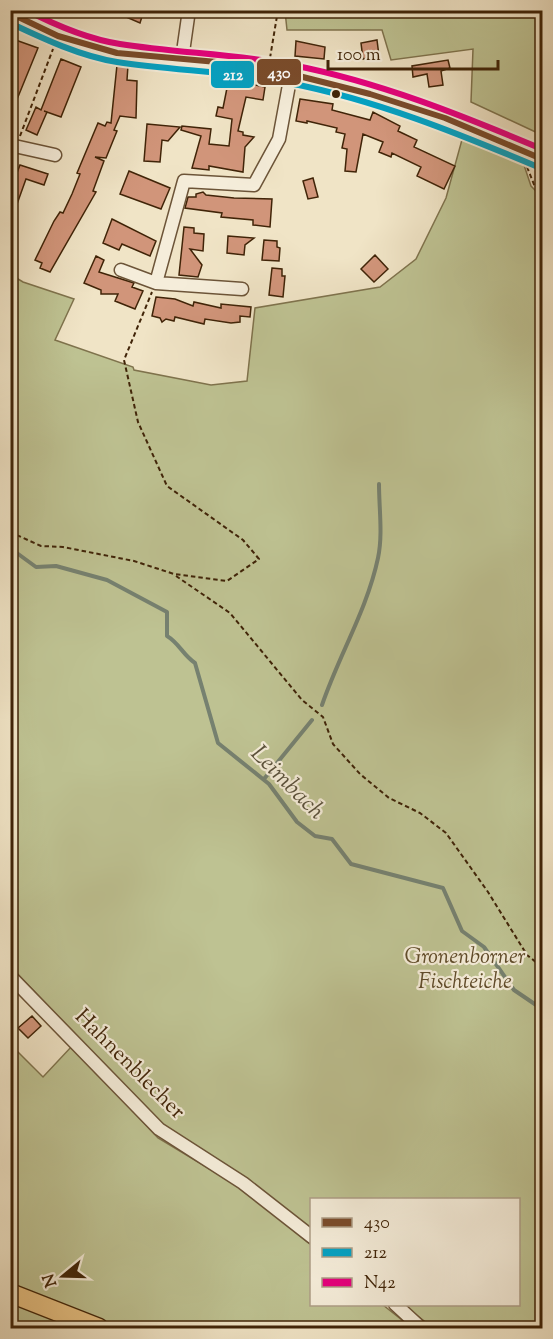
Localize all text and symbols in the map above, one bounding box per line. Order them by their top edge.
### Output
scale bar [328,33,498,71]
text: 100 m [337,43,381,69]
line badge: 430 [256,58,302,86]
line badge: 212 [210,60,255,89]
text: 430 [267,63,291,86]
text: 212 [223,65,244,88]
unlabelled marker [330,88,342,100]
water label: Leimbach [242,738,332,828]
park label: Gronenborner Fischteiche [404,942,526,999]
street label: Hahnenblecher [66,1002,192,1128]
legend [310,1198,520,1306]
text: 430 [364,1211,390,1237]
text: 212 [364,1241,388,1267]
north arrow [33,1246,93,1306]
text: N [38,1270,64,1290]
text: N42 [364,1271,396,1297]

